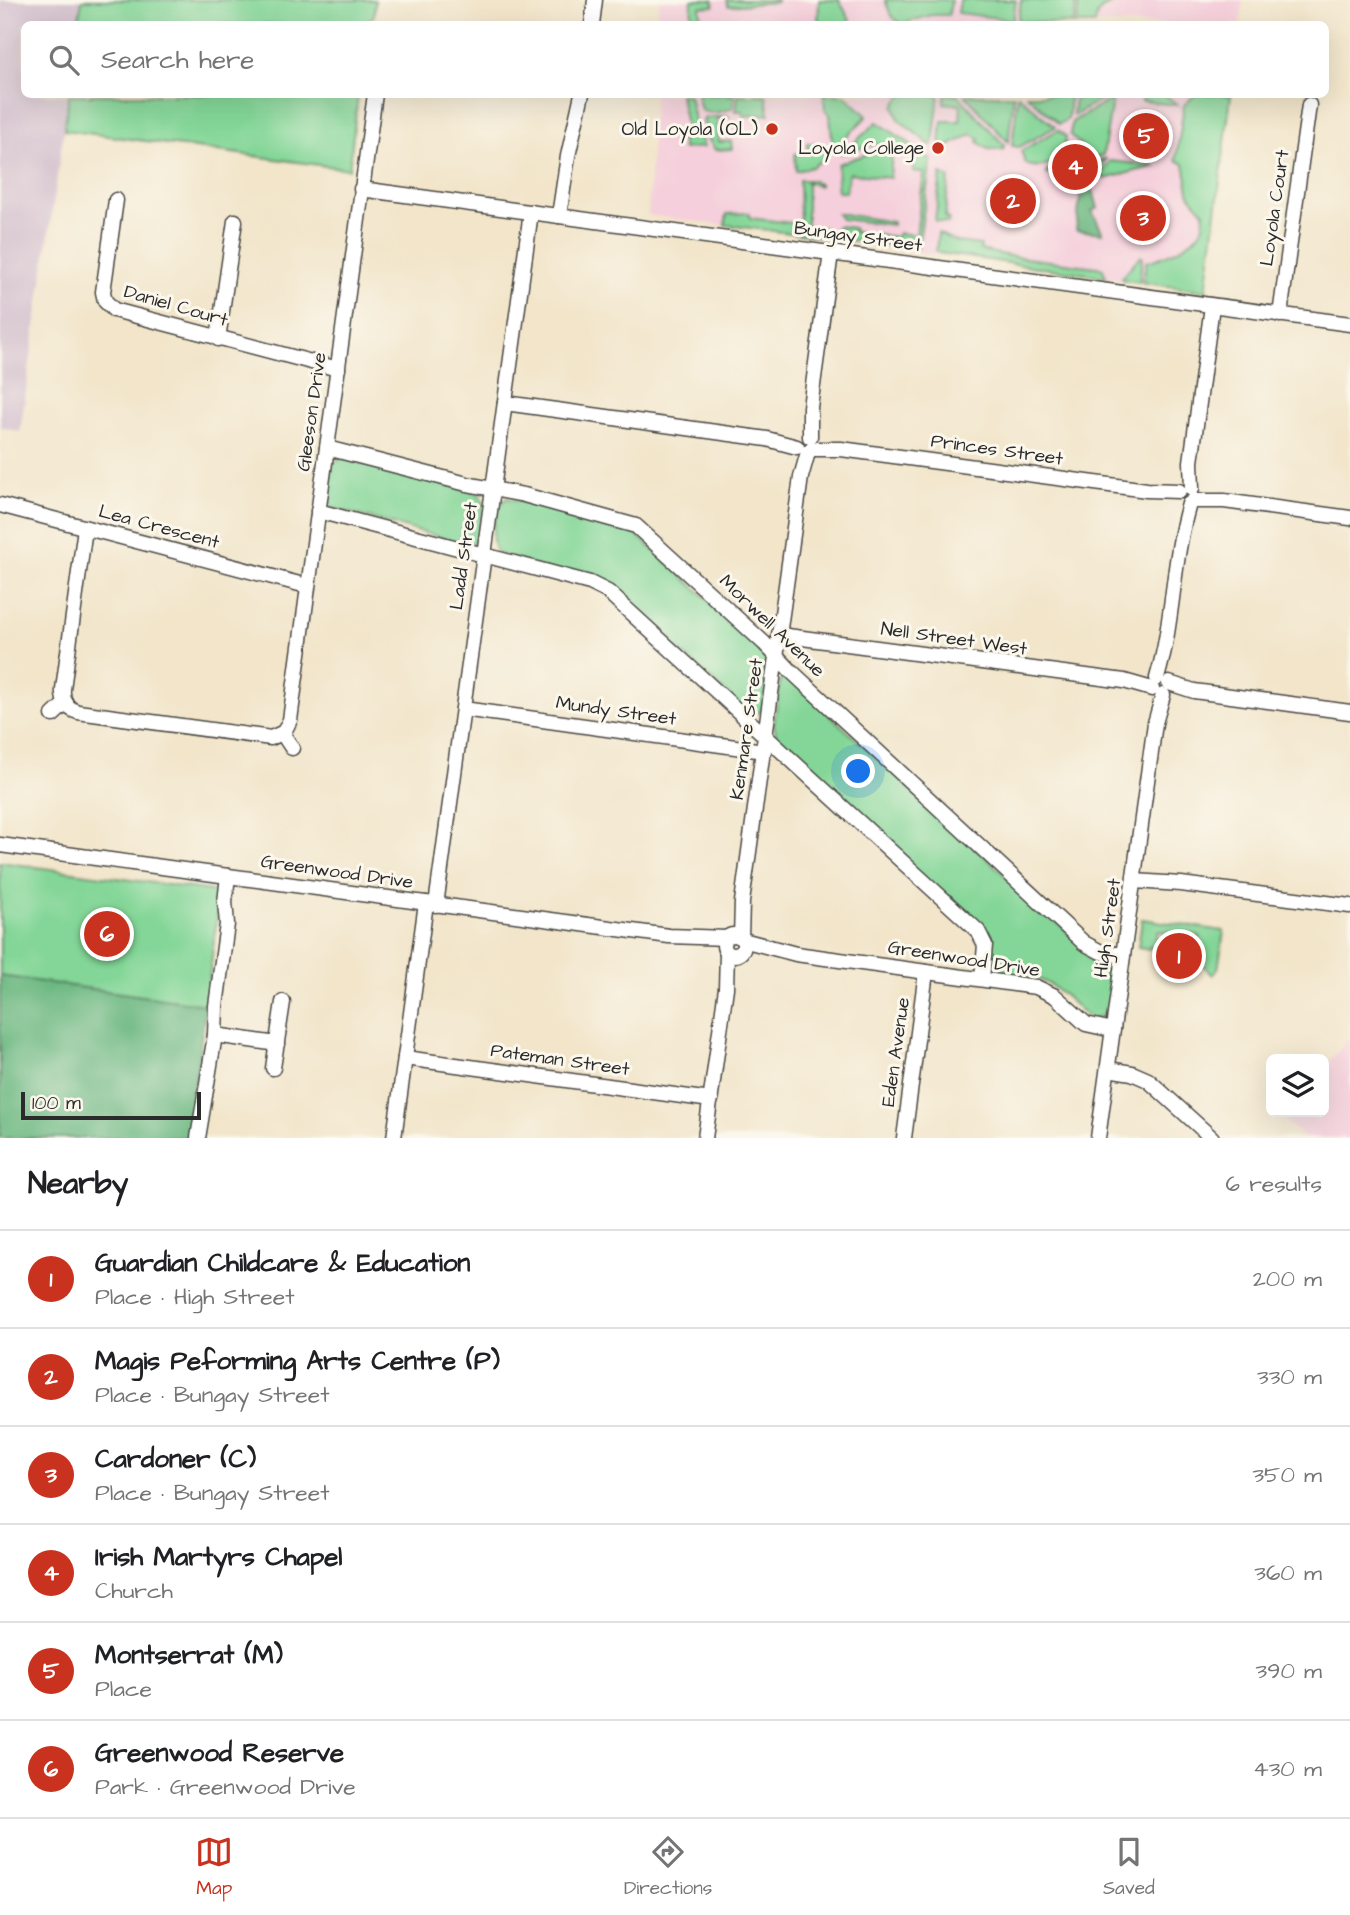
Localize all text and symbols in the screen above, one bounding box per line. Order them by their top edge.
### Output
search box [21,21,1329,98]
icon: search [45,41,83,79]
text: Search here [101,42,254,78]
pin: 5 [1123,110,1169,162]
place label: Old Loyola (OL) [621,116,758,144]
marker: Old Loyola (OL) [764,121,780,137]
place label: Loyola College [798,135,924,163]
marker: Loyola College [930,140,946,156]
pin: 4 [1052,141,1098,193]
street label: Loyola Court [1253,148,1298,268]
pin: 2 [990,175,1036,227]
pin: 3 [1120,192,1166,244]
street label: Bungay Street [792,215,924,260]
street label: Daniel Court [121,278,232,334]
street label: Gleeson Drive [290,351,334,473]
street label: Princes Street [929,427,1065,473]
street label: Lea Crescent [96,498,223,556]
street label: Ladd Street [443,500,485,612]
street label: Morwell Avenue [713,568,831,684]
street label: Nell Street West [879,615,1029,663]
street label: Kenmare Street [724,656,770,802]
street label: Mundy Street [554,689,678,734]
your location [841,754,875,788]
street label: Greenwood Drive [259,848,415,896]
street label: High Street [1088,876,1129,979]
pin: 6 [84,908,130,960]
pin: 1 [1156,930,1202,982]
street label: Greenwood Drive [886,934,1042,984]
street label: Eden Avenue [875,996,917,1108]
street label: Pateman Street [489,1037,631,1083]
map controls [1266,1054,1329,1117]
button: layers [1266,1054,1329,1117]
scale bar [21,1089,201,1121]
text: 100 m [32,1090,81,1117]
text: Nearby [28,1163,128,1205]
text: 6 results [1226,1168,1322,1200]
text: Guardian Childcare & Education [95,1245,470,1281]
text: 1 [50,1263,52,1295]
text: 200 m [1253,1263,1322,1295]
text: Place · High Street [95,1281,294,1313]
text: Magis Peforming Arts Centre (P) [95,1343,500,1379]
text: 2 [44,1361,58,1393]
text: 330 m [1257,1361,1322,1393]
text: Place · Bungay Street [95,1379,330,1411]
text: Cardoner (C) [95,1441,256,1477]
text: 3 [45,1459,57,1491]
text: 350 m [1252,1459,1322,1491]
text: Place · Bungay Street [95,1477,330,1509]
text: Irish Martyrs Chapel [95,1539,342,1575]
text: 4 [43,1557,59,1589]
text: 360 m [1254,1557,1322,1589]
text: Church [95,1575,173,1607]
text: Montserrat (M) [95,1637,283,1673]
text: 5 [43,1655,59,1687]
text: 390 m [1256,1655,1322,1687]
text: Place [95,1673,152,1705]
text: Greenwood Reserve [95,1735,344,1771]
text: 6 [44,1753,58,1785]
text: 430 m [1253,1753,1322,1785]
text: Park · Greenwood Drive [95,1771,356,1803]
tab: Map [195,1833,233,1902]
tab: Directions [624,1833,712,1902]
tab: Saved [1103,1833,1155,1902]

